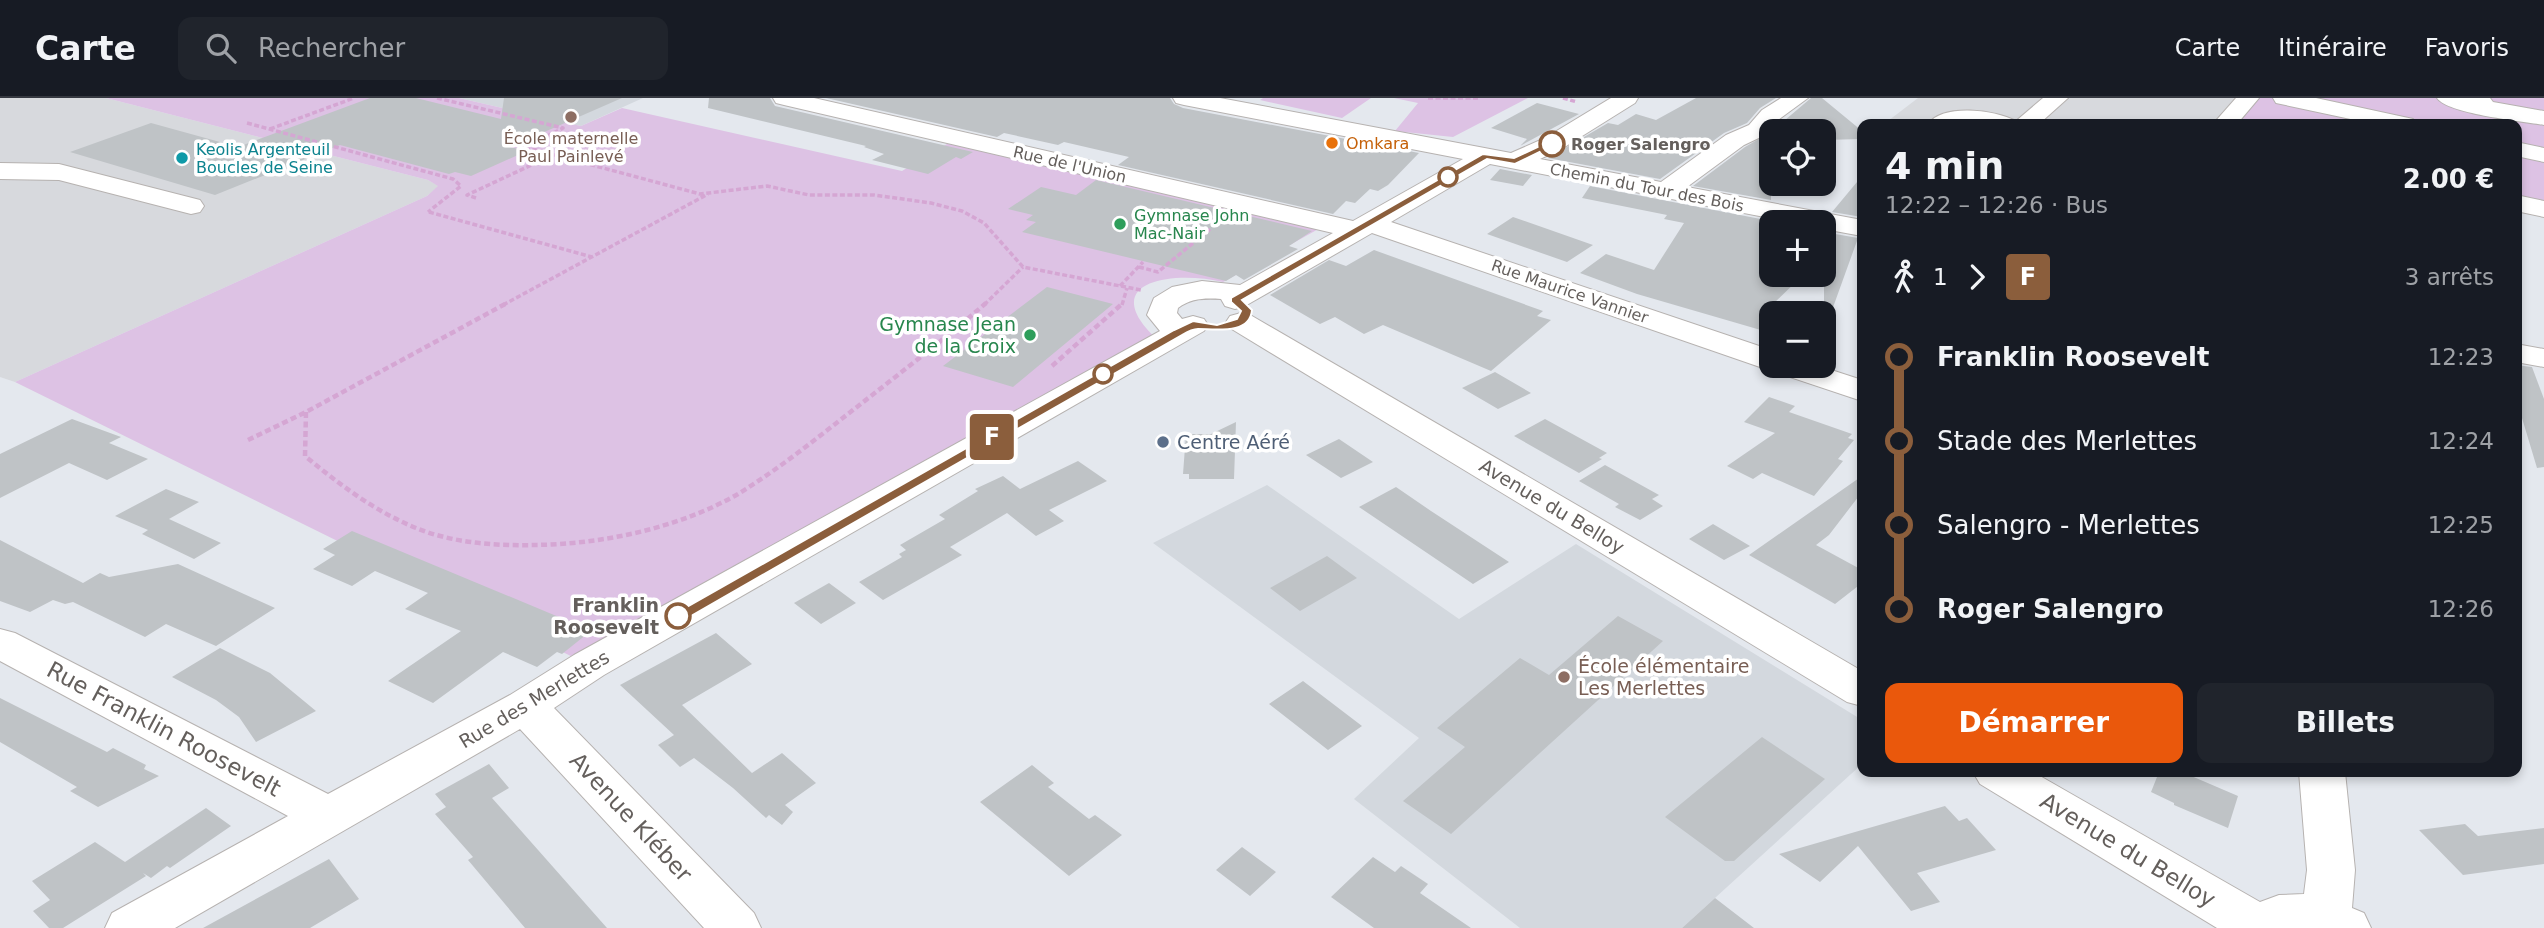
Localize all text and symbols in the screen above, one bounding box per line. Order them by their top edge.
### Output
search box [178,17,668,80]
text: Carte [35,29,136,68]
icon: search [202,29,240,67]
text: Rechercher [258,33,405,63]
text: Carte [2175,34,2240,62]
text: Itinéraire [2278,34,2387,62]
text: Favoris [2425,34,2509,62]
marker: École maternelle Paul Painlevé [563,109,579,125]
map controls [1759,119,1836,378]
button: locate [1759,119,1836,196]
place label: École maternelle Paul Painlevé [504,129,638,166]
marker: Roger Salengro [1539,131,1565,157]
place label: Omkara [1346,134,1409,153]
marker: Omkara [1324,135,1340,151]
place label: Roger Salengro [1571,135,1710,154]
place label: Keolis Argenteuil Boucles de Seine [196,140,333,177]
street label: Rue de l'Union [1011,142,1128,187]
text: 4 min [1885,144,2004,188]
marker: Keolis Argenteuil Boucles de Seine [174,150,190,166]
street label: Chemin du Tour des Bois [1548,159,1746,216]
text: 2.00 € [2403,164,2494,194]
unlabelled marker [1438,167,1458,187]
text: 12:22 – 12:26 · Bus [1885,192,2108,218]
place label: Gymnase John Mac-Nair [1134,206,1249,243]
button: + [1759,210,1836,287]
marker: Gymnase John Mac-Nair [1112,216,1128,232]
street label: Rue Maurice Vannier [1489,256,1651,327]
icon: walk [1885,258,1923,296]
icon: forward [1958,258,1996,296]
text: F [2020,263,2036,291]
text: 1 [1933,264,1948,290]
text: 3 arrêts [2405,264,2494,290]
button: − [1759,301,1836,378]
place label: Gymnase Jean de la Croix [879,313,1016,357]
marker: Gymnase Jean de la Croix [1022,327,1038,343]
text: Franklin Roosevelt [1937,342,2209,372]
text: 12:23 [2428,344,2494,370]
unlabelled marker [1093,364,1113,384]
line badge: F [969,414,1015,460]
text: F [984,423,1000,451]
text: Stade des Merlettes [1937,426,2197,456]
text: 12:24 [2428,428,2494,454]
place label: Centre Aéré [1177,431,1290,453]
marker: Centre Aéré [1155,434,1171,450]
street label: Avenue du Belloy [1476,454,1628,558]
text: Salengro - Merlettes [1937,510,2200,540]
text: 12:25 [2428,512,2494,538]
place label: Franklin Roosevelt [553,594,659,638]
text: Roger Salengro [1937,594,2164,624]
text: 12:26 [2428,596,2494,622]
marker: Franklin Roosevelt [665,603,691,629]
street label: Rue des Merlettes [455,645,613,753]
place label: École élémentaire Les Merlettes [1578,655,1749,699]
street label: Rue Franklin Roosevelt [43,656,285,802]
marker: École élémentaire Les Merlettes [1556,669,1572,685]
button: Démarrer [1885,683,2183,763]
button: Billets [2197,683,2494,763]
street label: Avenue Kléber [565,747,698,887]
street label: Avenue du Belloy [2036,787,2220,913]

